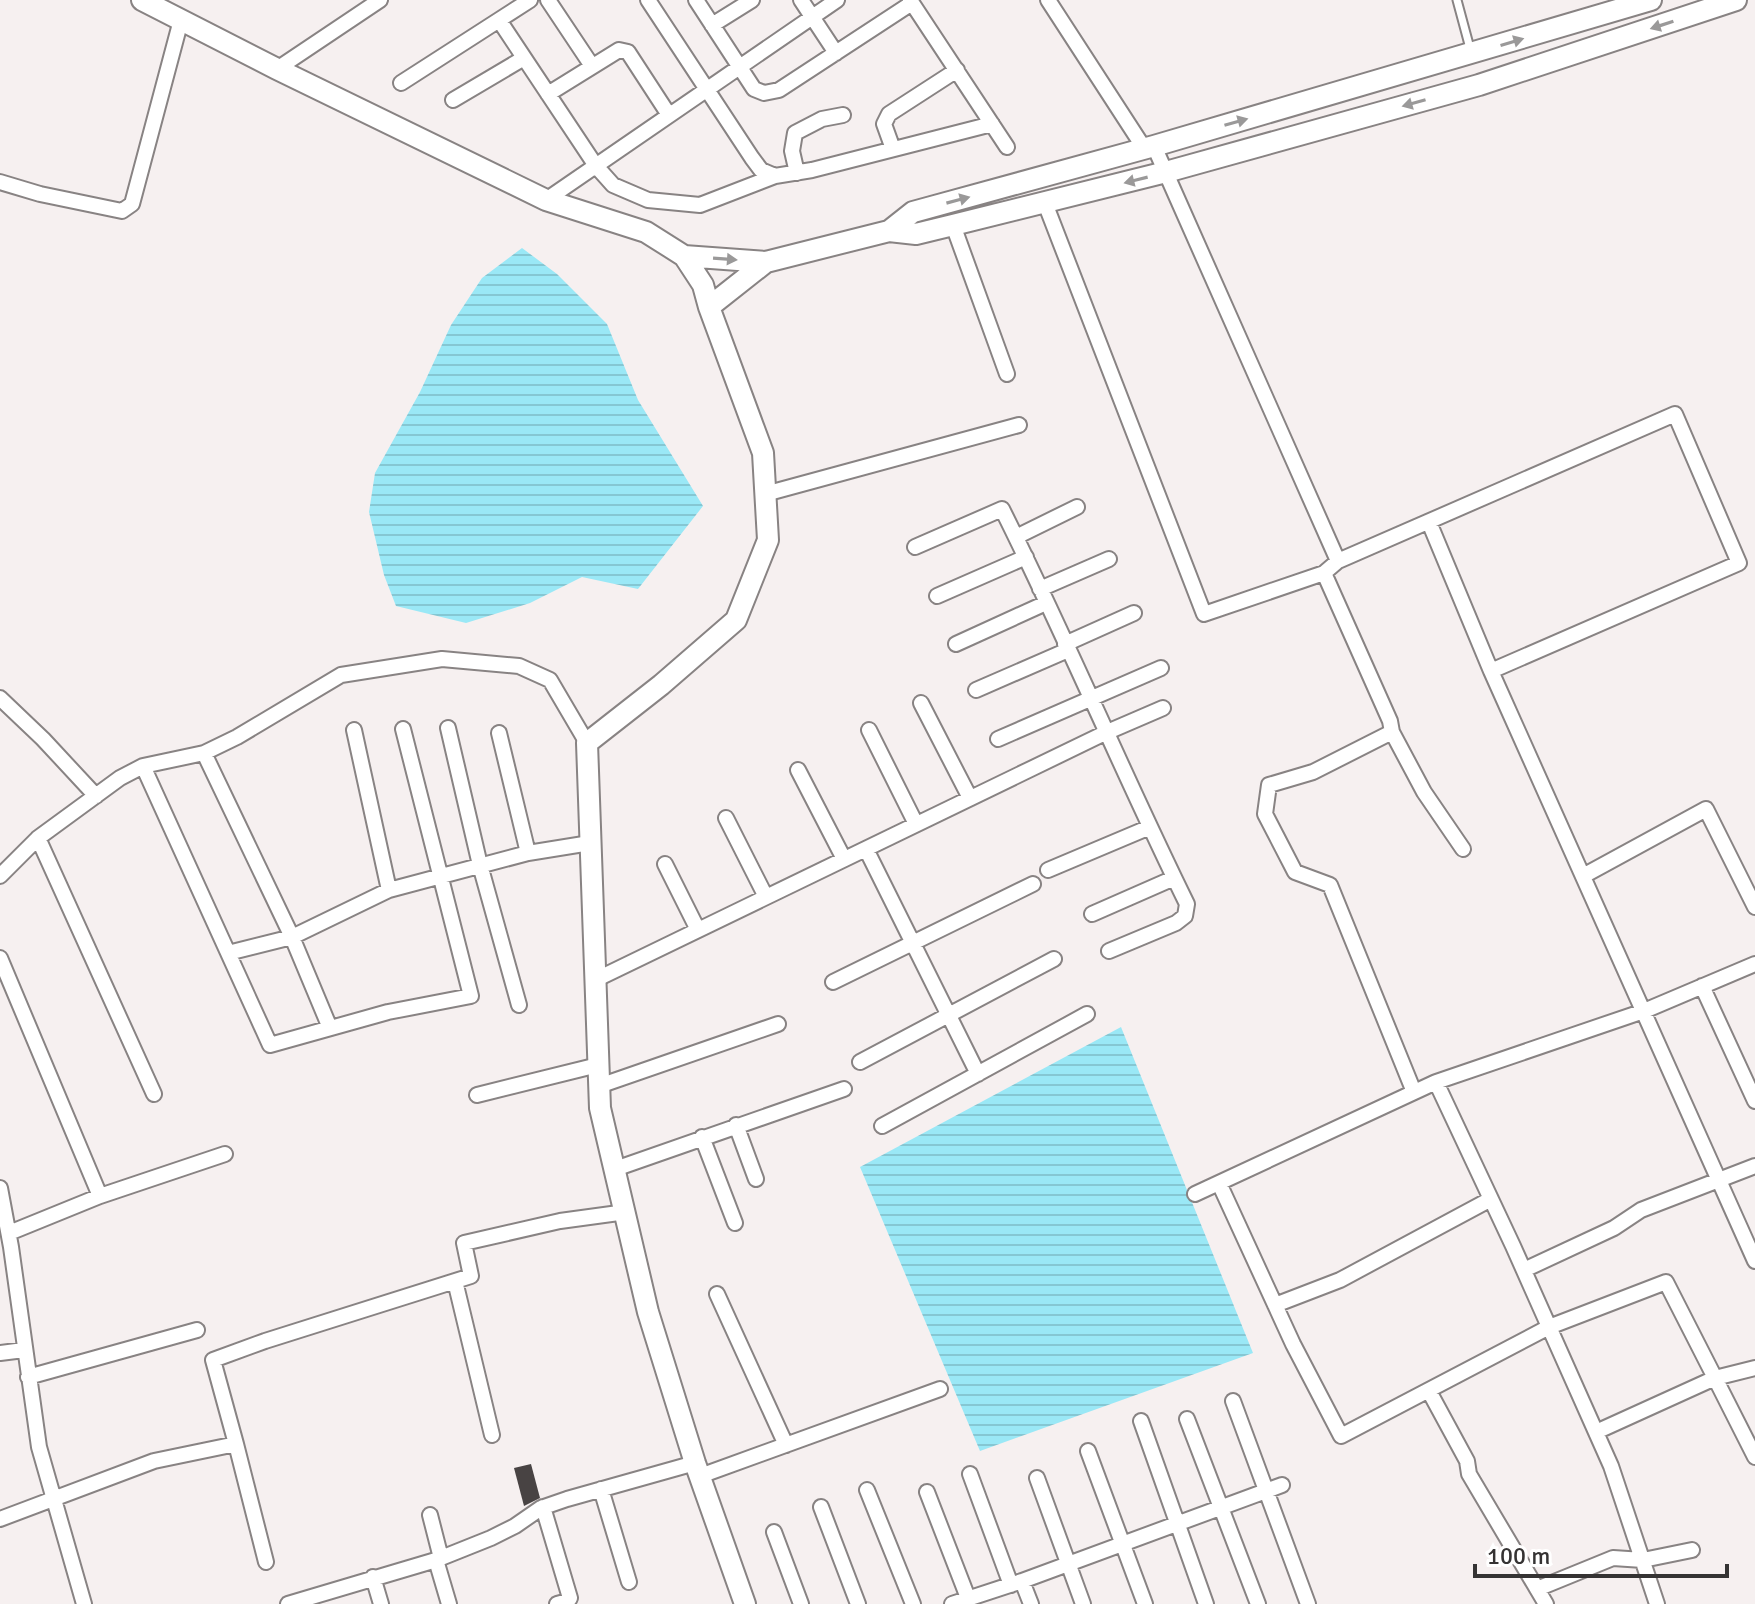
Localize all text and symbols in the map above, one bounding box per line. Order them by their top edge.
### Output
one-way arrow [1650,19,1674,31]
one-way arrow [1501,35,1525,48]
one-way arrow [1402,97,1426,110]
one-way arrow [1224,115,1248,128]
one-way arrow [1124,174,1149,186]
one-way arrow [947,193,971,206]
one-way arrow [713,253,738,266]
scale bar [1475,1528,1727,1578]
text: 100 m [1487,1541,1550,1571]

